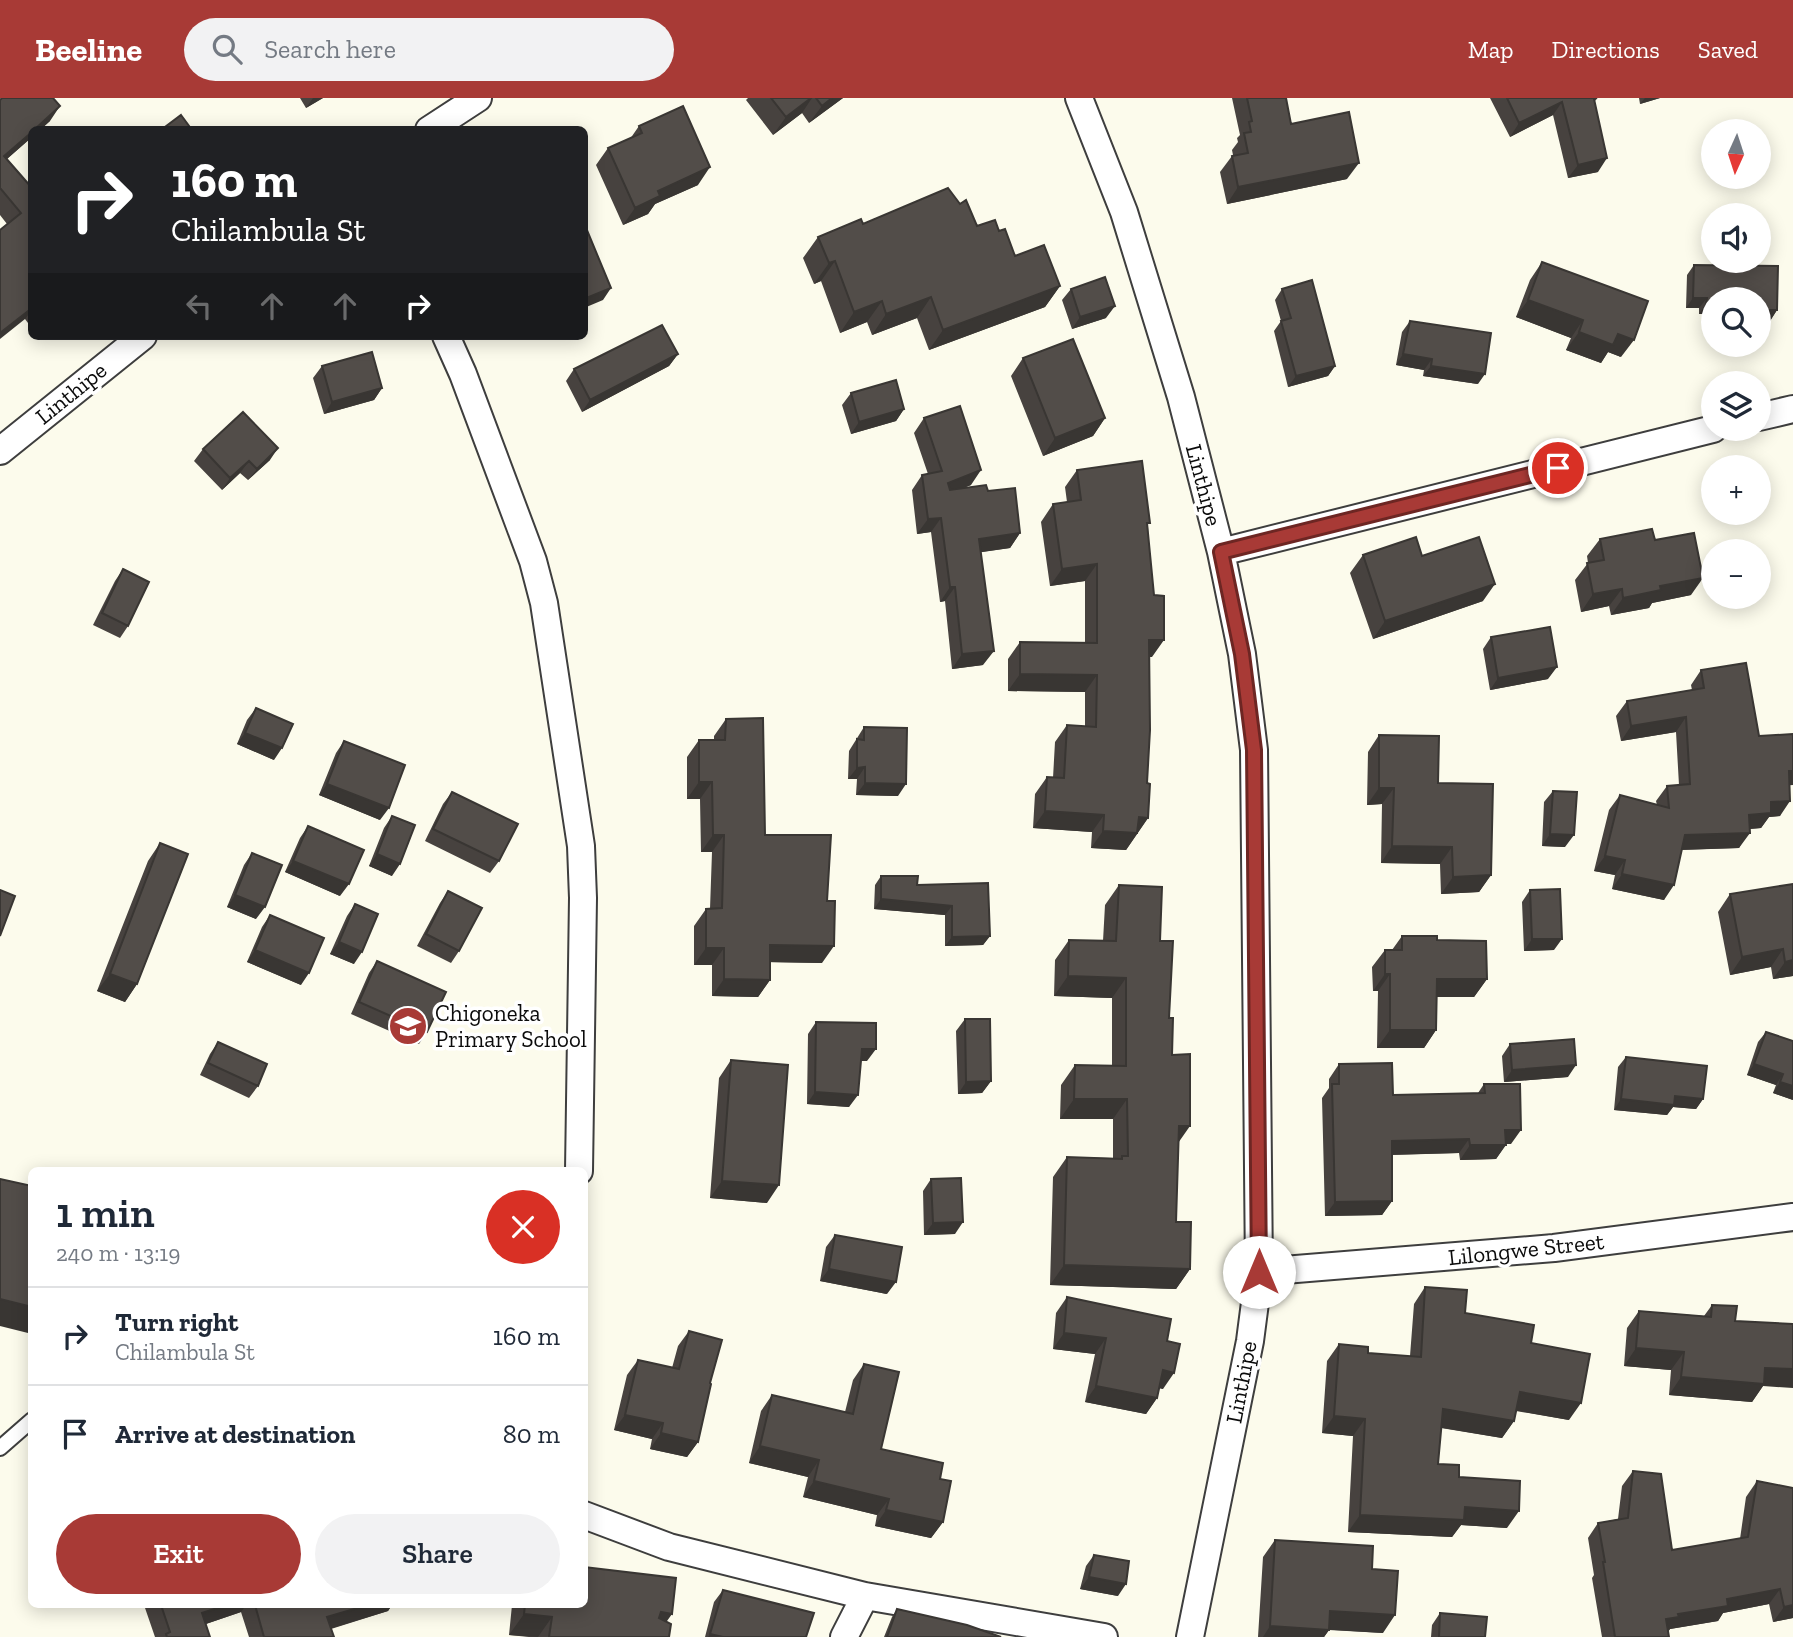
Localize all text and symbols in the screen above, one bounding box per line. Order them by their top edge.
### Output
search box [184,18,674,81]
text: Beeline [35,30,142,69]
icon: search [208,30,246,68]
text: Search here [264,33,396,65]
text: Map [1468,35,1514,64]
text: Directions [1552,35,1660,64]
text: Saved [1698,35,1758,64]
north arrow [1701,119,1771,189]
map controls [1701,119,1771,609]
text: 160 m [171,151,297,210]
icon: right [56,154,147,245]
button: sound [1701,203,1771,273]
text: Chilambula St [171,211,365,249]
icon: left [180,287,218,325]
icon: ahead [253,287,291,325]
icon: ahead [326,287,364,325]
icon: right [399,287,437,325]
button: search [1701,287,1771,357]
street label: Linthipe [30,356,112,430]
button: layers [1701,371,1771,441]
pin [1528,438,1588,498]
street label: Linthipe [1180,441,1228,529]
icon: arrive [1539,449,1577,487]
button: + [1701,455,1771,525]
button: − [1701,539,1771,609]
place label: Chigoneka Primary School [435,999,587,1053]
school or university icon: Chigoneka Primary School [387,1005,429,1047]
text: 1 min [56,1187,155,1238]
button: close [486,1190,560,1264]
street label: Lilongwe Street [1447,1227,1606,1271]
position arrow [1222,1235,1296,1309]
text: 240 m · 13:19 [56,1239,180,1267]
text: Turn right [115,1306,238,1338]
icon: right [56,1317,94,1355]
text: 160 m [493,1320,560,1352]
text: Chilambula St [115,1338,255,1366]
street label: Linthipe [1219,1338,1263,1426]
icon: arrive [56,1415,94,1453]
text: Arrive at destination [115,1418,355,1450]
text: 80 m [503,1418,560,1450]
button: Exit [56,1514,301,1594]
button: Share [315,1514,560,1594]

